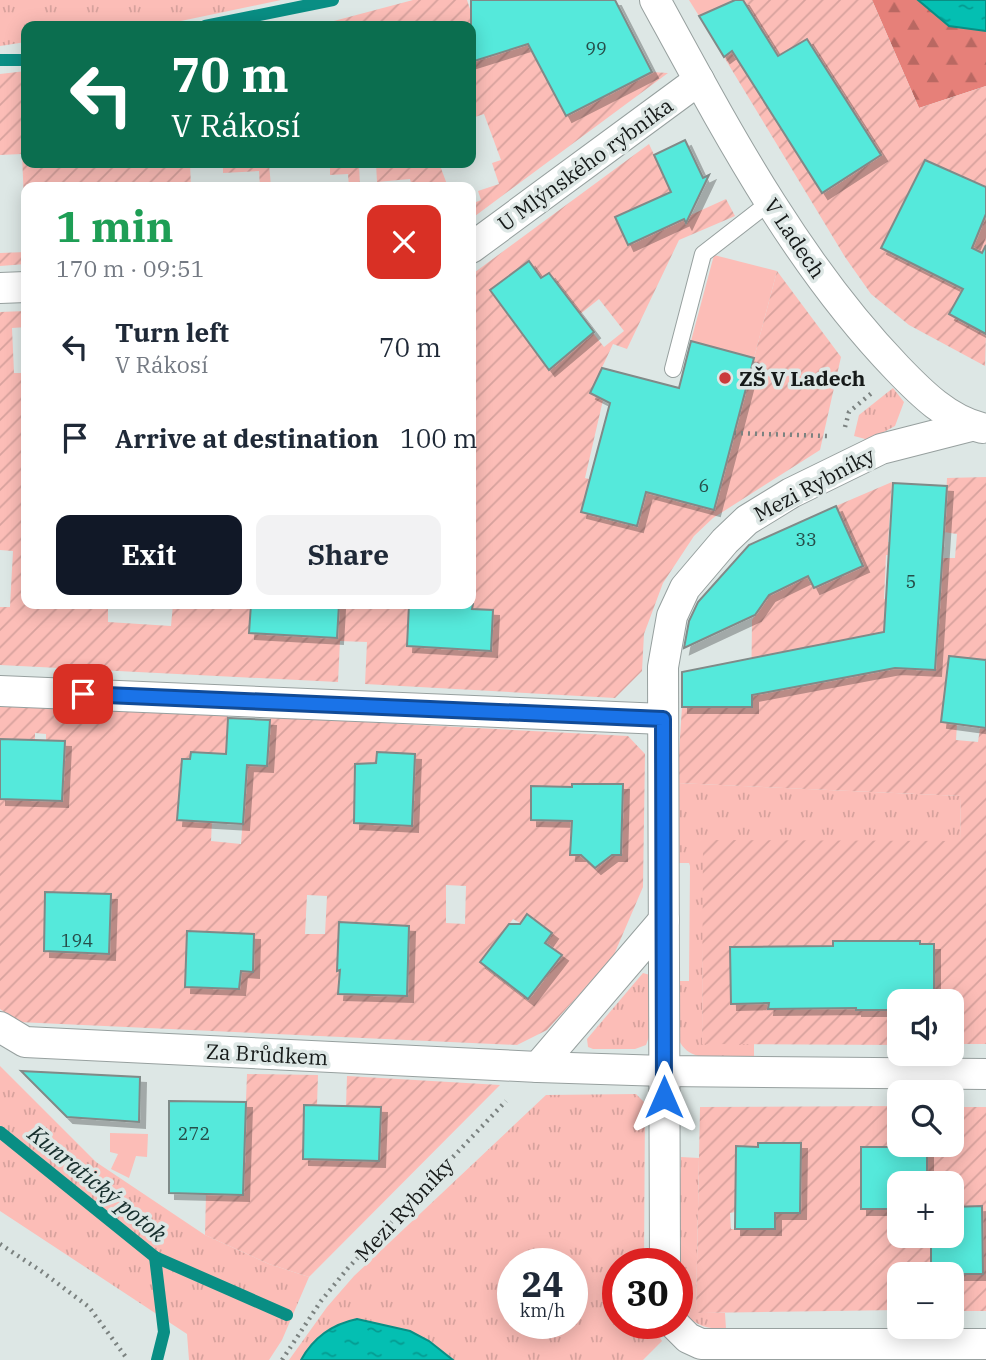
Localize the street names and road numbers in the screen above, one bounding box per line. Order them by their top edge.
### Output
street label: U Mlýnského rybníka [492,91,678,237]
street label: V Ladech [758,193,832,283]
street label: Mezi Rybníky [749,440,880,528]
street label: Za Brůdkem [205,1037,329,1071]
street label: Mezi Rybníky [348,1150,460,1267]

